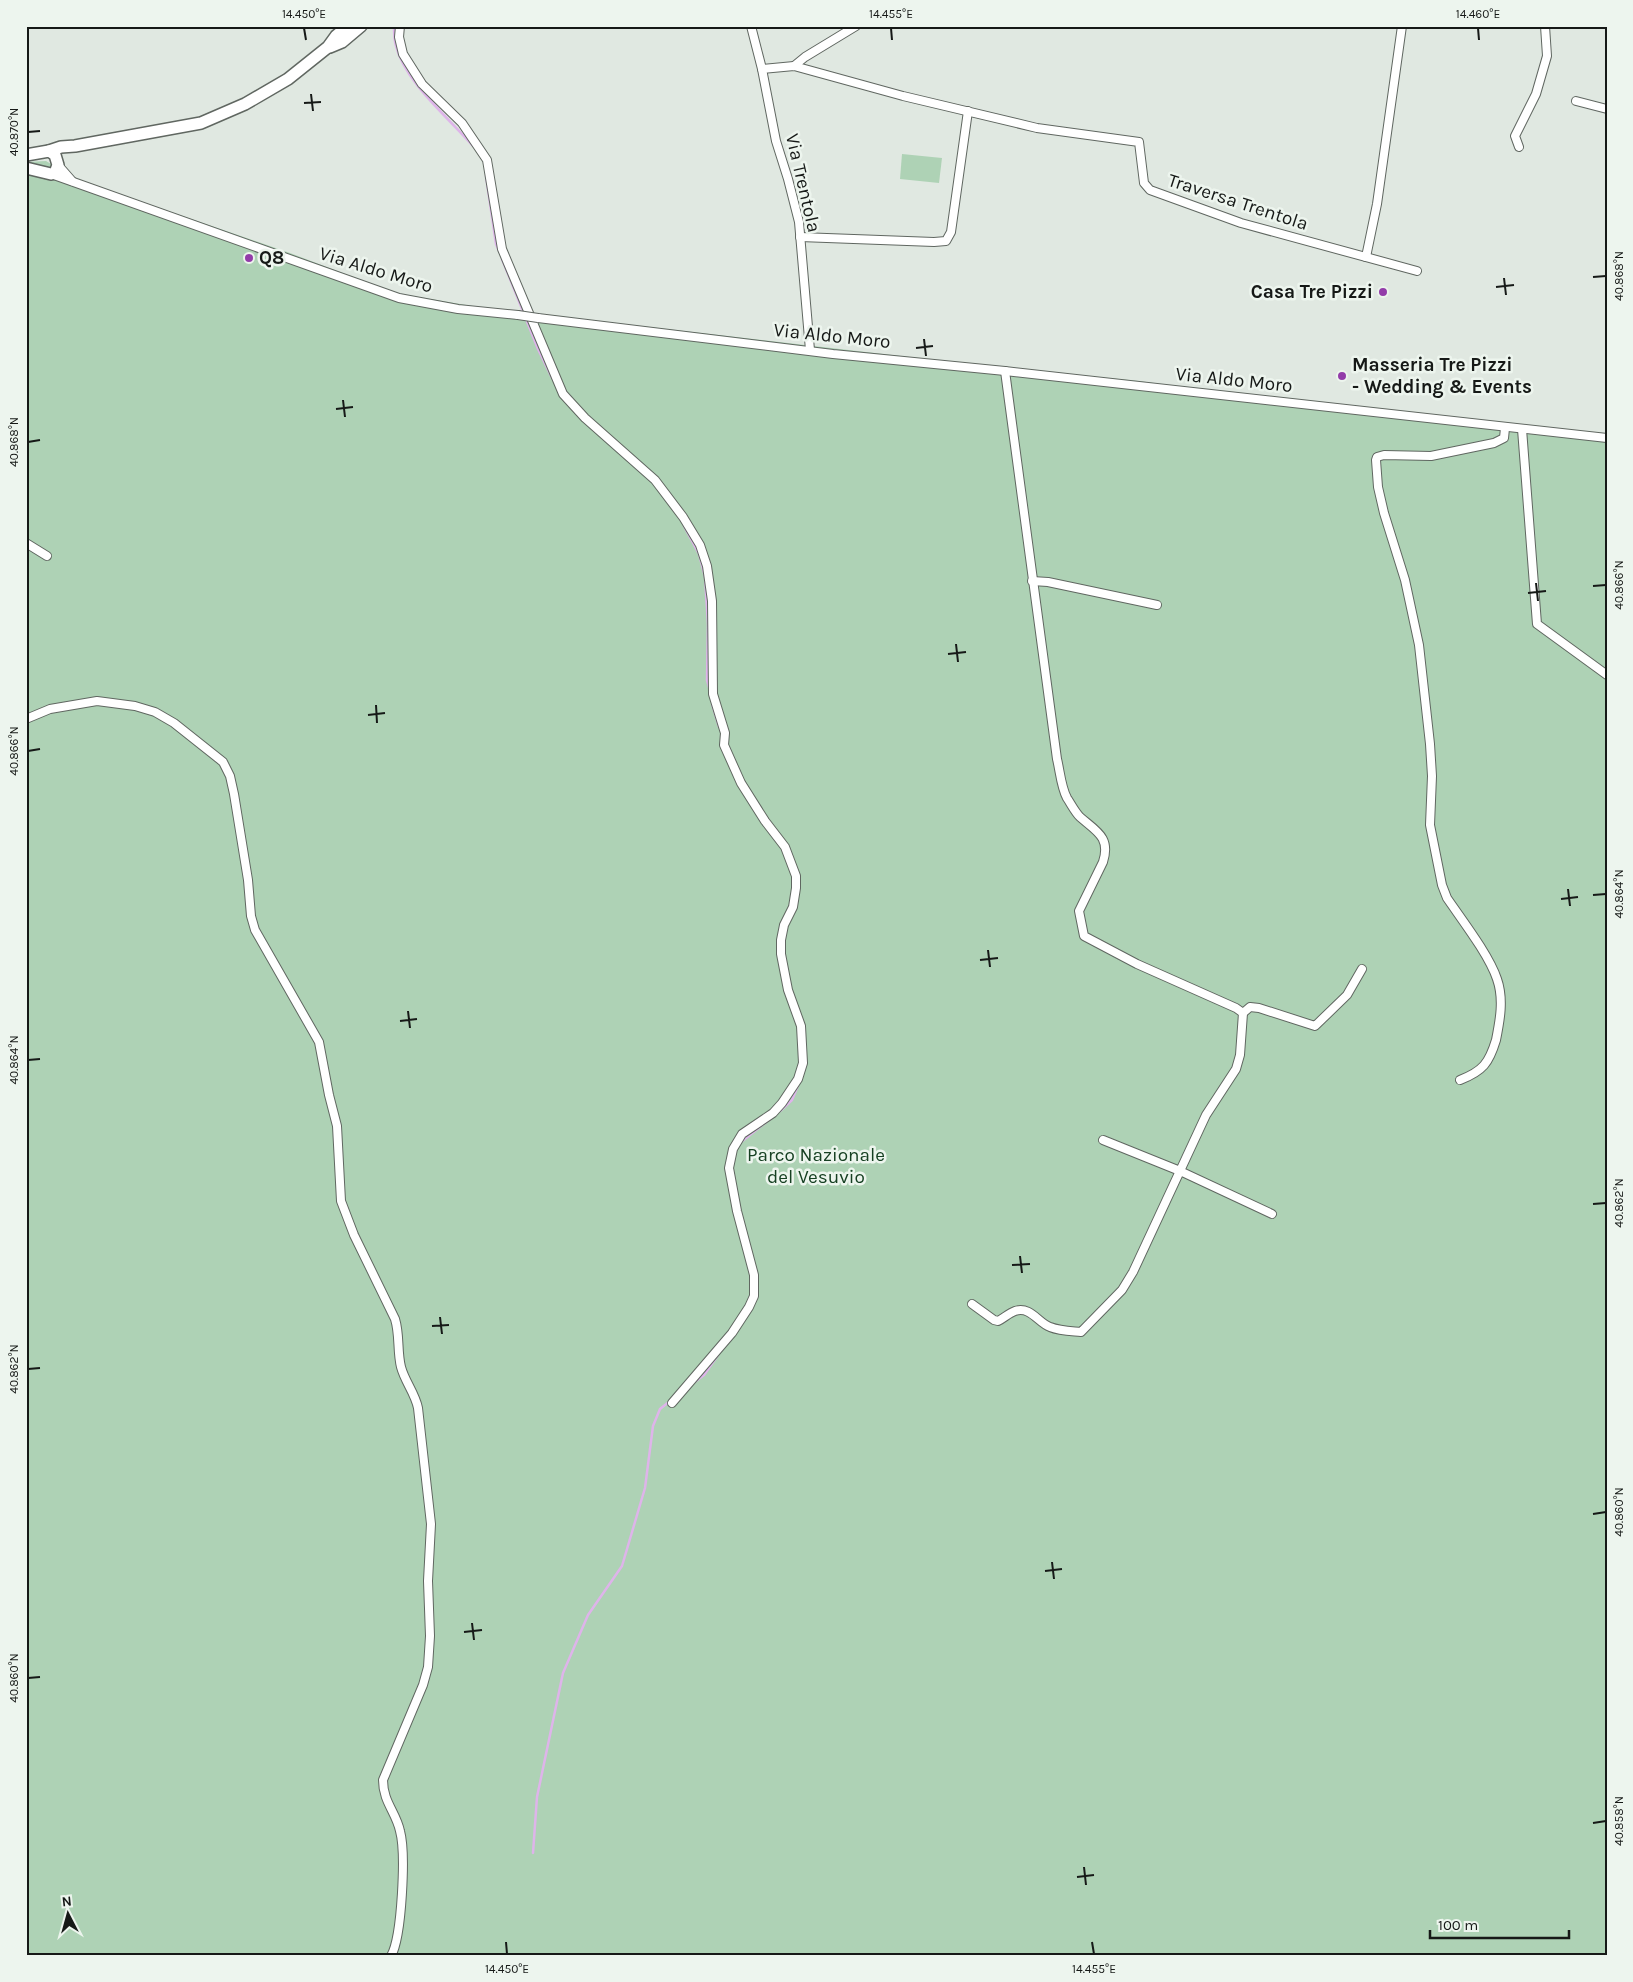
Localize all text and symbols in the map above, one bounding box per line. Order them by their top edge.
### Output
text: 14.450°E [282,7,326,21]
text: 14.455°E [869,7,913,21]
text: 14.460°E [1456,7,1500,21]
text: 40.870°N [7,108,21,156]
street label: Via Trentola [781,131,825,235]
street label: Traversa Trentola [1165,169,1311,235]
street label: Via Aldo Moro [317,242,435,298]
place label: Q8 [259,247,284,269]
text: 40.868°N [1612,251,1626,301]
marker: Q8 [243,252,255,264]
place label: Casa Tre Pizzi [1251,281,1373,303]
marker: Casa Tre Pizzi [1377,286,1389,298]
street label: Via Aldo Moro [772,319,892,353]
place label: Masseria Tre Pizzi - Wedding & Events [1352,354,1532,398]
street label: Via Aldo Moro [1174,363,1294,397]
marker: Masseria Tre Pizzi - Wedding & Events [1336,370,1348,382]
text: 40.868°N [7,417,21,467]
text: 40.866°N [1612,560,1626,610]
text: 40.866°N [7,726,21,776]
text: 40.864°N [1612,869,1626,919]
text: 40.864°N [7,1035,21,1085]
park label: Parco Nazionale del Vesuvio [747,1144,885,1188]
text: 40.862°N [1612,1178,1626,1228]
text: 40.862°N [7,1344,21,1394]
text: 40.860°N [1612,1487,1626,1537]
text: 40.860°N [7,1653,21,1703]
text: 40.858°N [1612,1796,1626,1846]
north arrow [42,1890,92,1940]
text: N [61,1893,73,1911]
scale bar [1430,1907,1569,1939]
text: 100 m [1438,1916,1478,1934]
text: 14.450°E [485,1962,529,1976]
text: 14.455°E [1072,1962,1116,1976]

